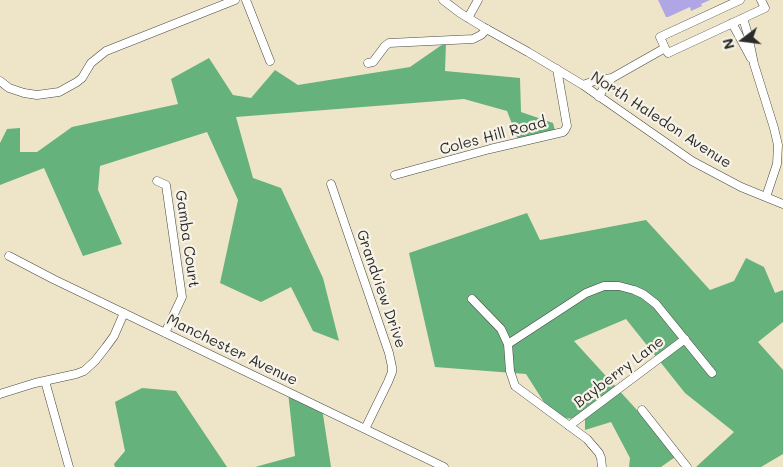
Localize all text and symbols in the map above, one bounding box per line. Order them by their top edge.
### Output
north arrow [718,15,768,65]
text: N [717,36,739,52]
street label: North Haledon Avenue [587,68,735,172]
street label: Coles Hill Road [438,113,548,159]
street label: Gamba Court [171,189,203,289]
street label: Grandview Drive [352,228,410,350]
street label: Manchester Avenue [164,310,300,390]
street label: Bayberry Lane [571,332,667,412]

